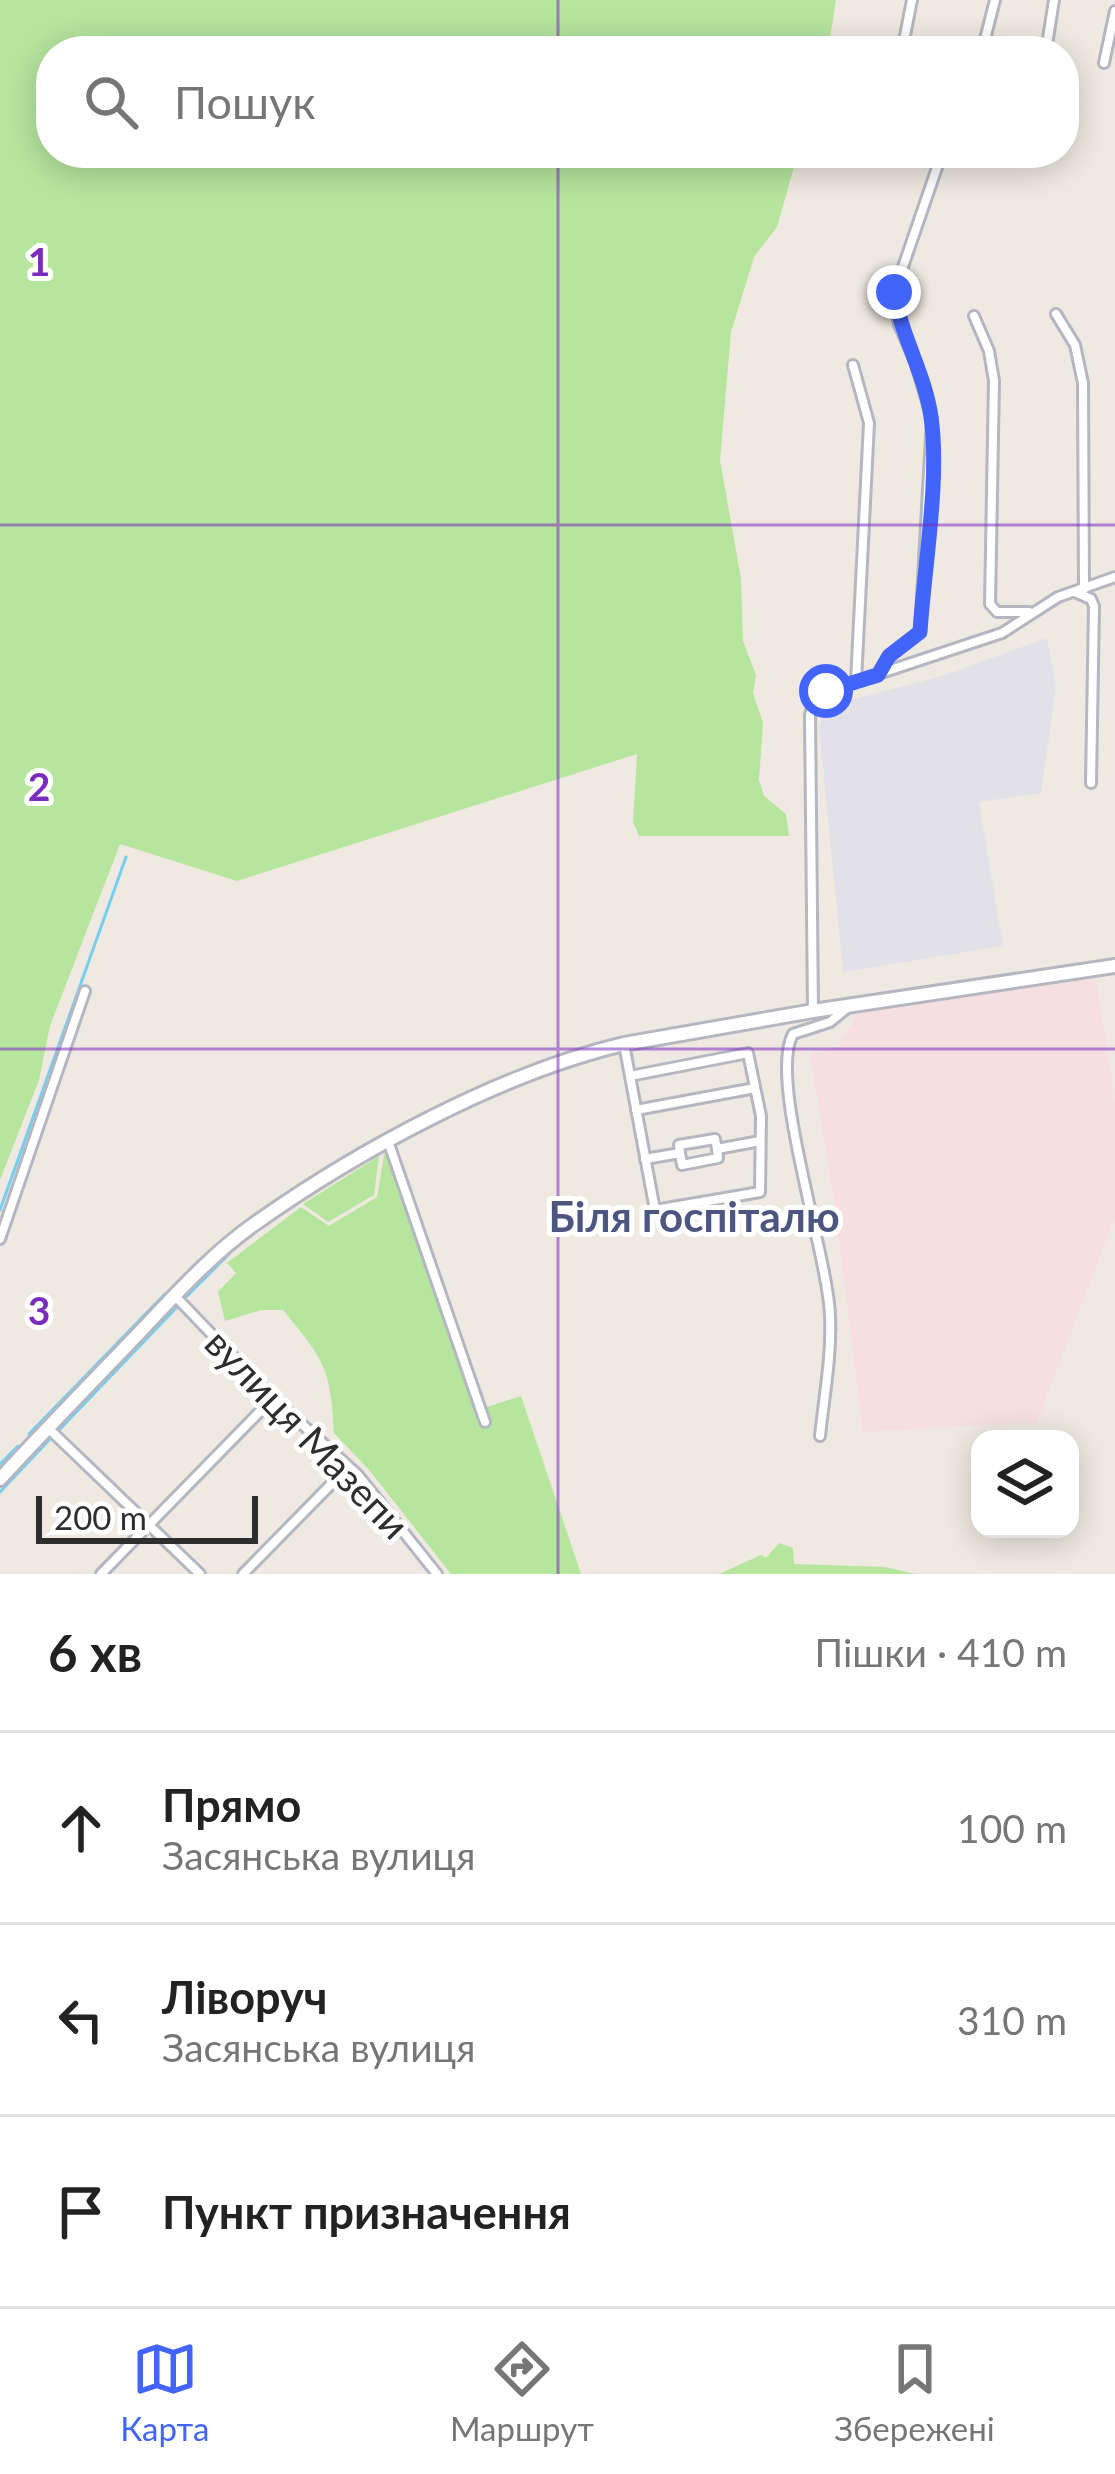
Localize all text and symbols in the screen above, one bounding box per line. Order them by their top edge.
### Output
search box [36,36,1079,168]
icon: search [78,69,144,135]
text: Пошук [174,75,315,129]
text: 1 [28,238,50,284]
route end [867,265,921,319]
route start [799,664,853,718]
text: 2 [28,763,50,809]
district label: Біля госпіталю [548,1191,840,1241]
text: 3 [28,1287,50,1333]
street label: вулиця Мазепи [196,1319,419,1547]
map controls [971,1430,1079,1538]
button: layers [971,1430,1079,1538]
scale bar [36,1490,258,1543]
text: 200 m [54,1497,147,1537]
text: 6 хв [48,1622,142,1683]
text: Пішки · 410 m [815,1629,1067,1675]
text: Прямо [162,1778,301,1832]
icon: ahead [48,1795,114,1861]
text: 100 m [957,1805,1067,1851]
text: Засянська вулиця [162,1832,475,1878]
text: Ліворуч [162,1970,327,2024]
icon: left [48,1987,114,2053]
text: 310 m [957,1997,1067,2043]
text: Засянська вулиця [162,2024,475,2070]
icon: arrive [48,2179,114,2245]
text: Пункт призначення [162,2185,571,2239]
tab: Карта [120,2336,209,2448]
tab: Маршрут [450,2336,594,2448]
tab: Збережені [834,2336,995,2448]

